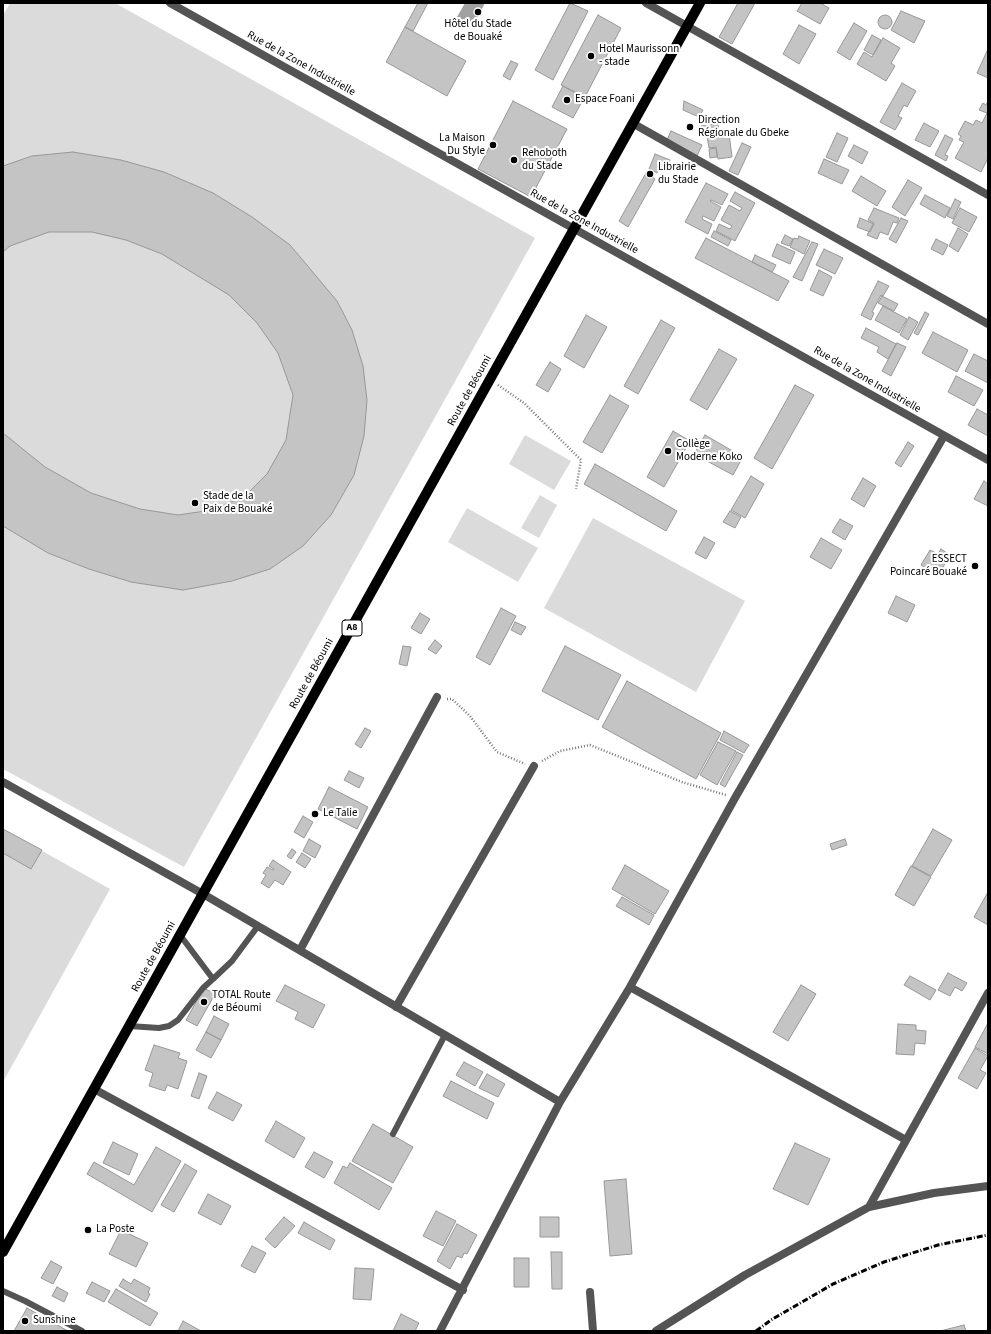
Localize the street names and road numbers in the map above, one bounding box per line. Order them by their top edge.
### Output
street label: Rue de la Zone Industrielle [245,29,357,99]
street label: Rue de la Zone Industrielle [528,187,640,257]
street label: Rue de la Zone Industrielle [811,344,923,416]
street label: Route de Béoumi [445,353,495,429]
road number: A8 [342,620,362,636]
street label: Route de Béoumi [287,636,337,712]
street label: Route de Béoumi [129,919,179,995]

